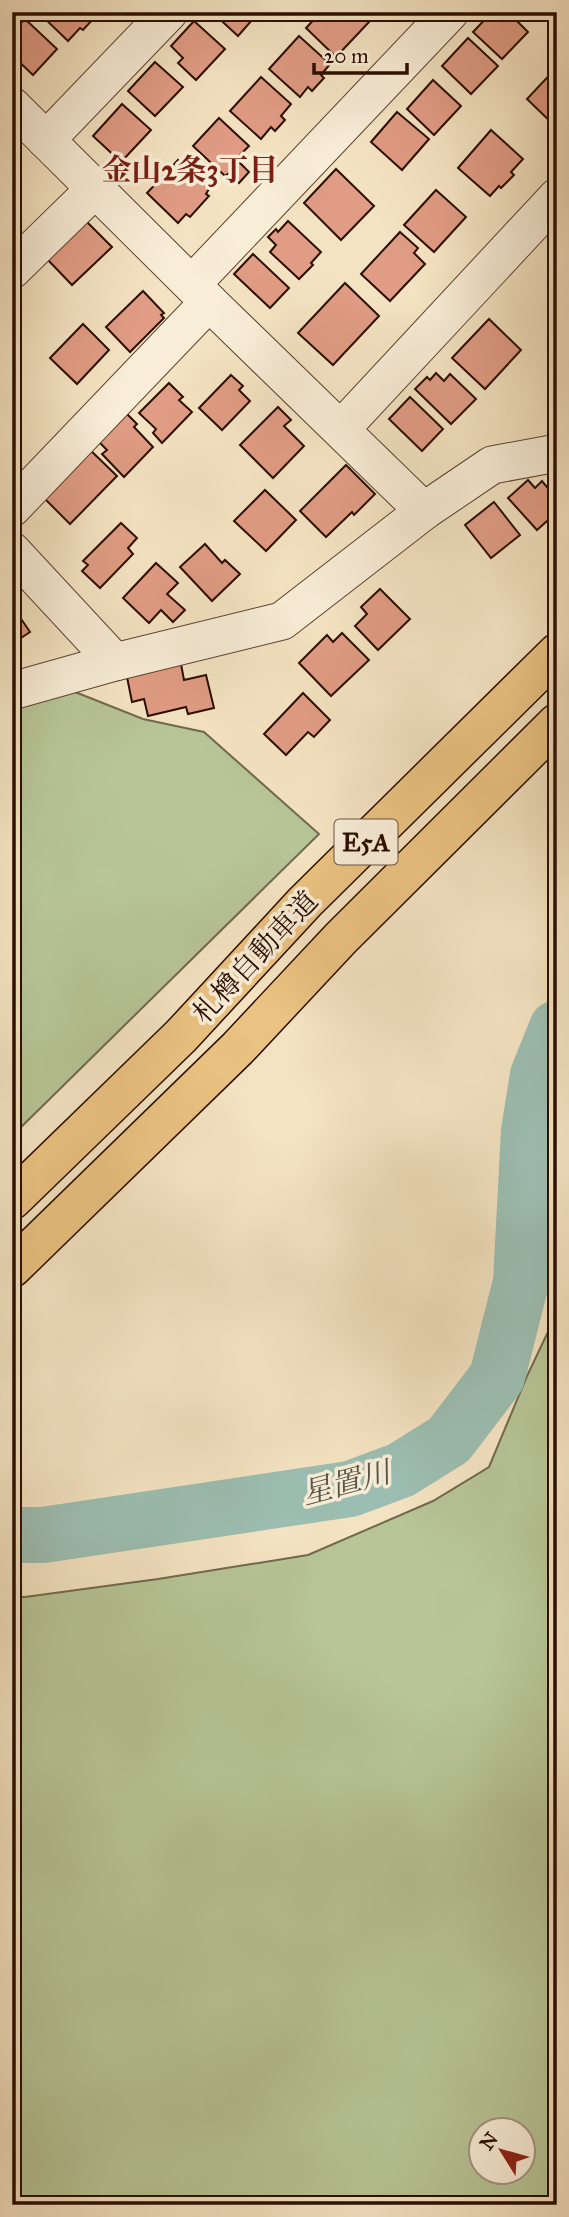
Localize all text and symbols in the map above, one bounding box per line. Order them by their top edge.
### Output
scale bar [314,32,406,76]
text: 20 m [324,43,369,69]
district label: 金山2条3丁目 [102,152,278,188]
road number: E5A [334,820,398,864]
street label: 札樽自動車道 [185,884,325,1030]
water label: 星置川 [298,1453,397,1512]
north arrow [468,2116,538,2186]
text: N [475,2128,503,2154]

